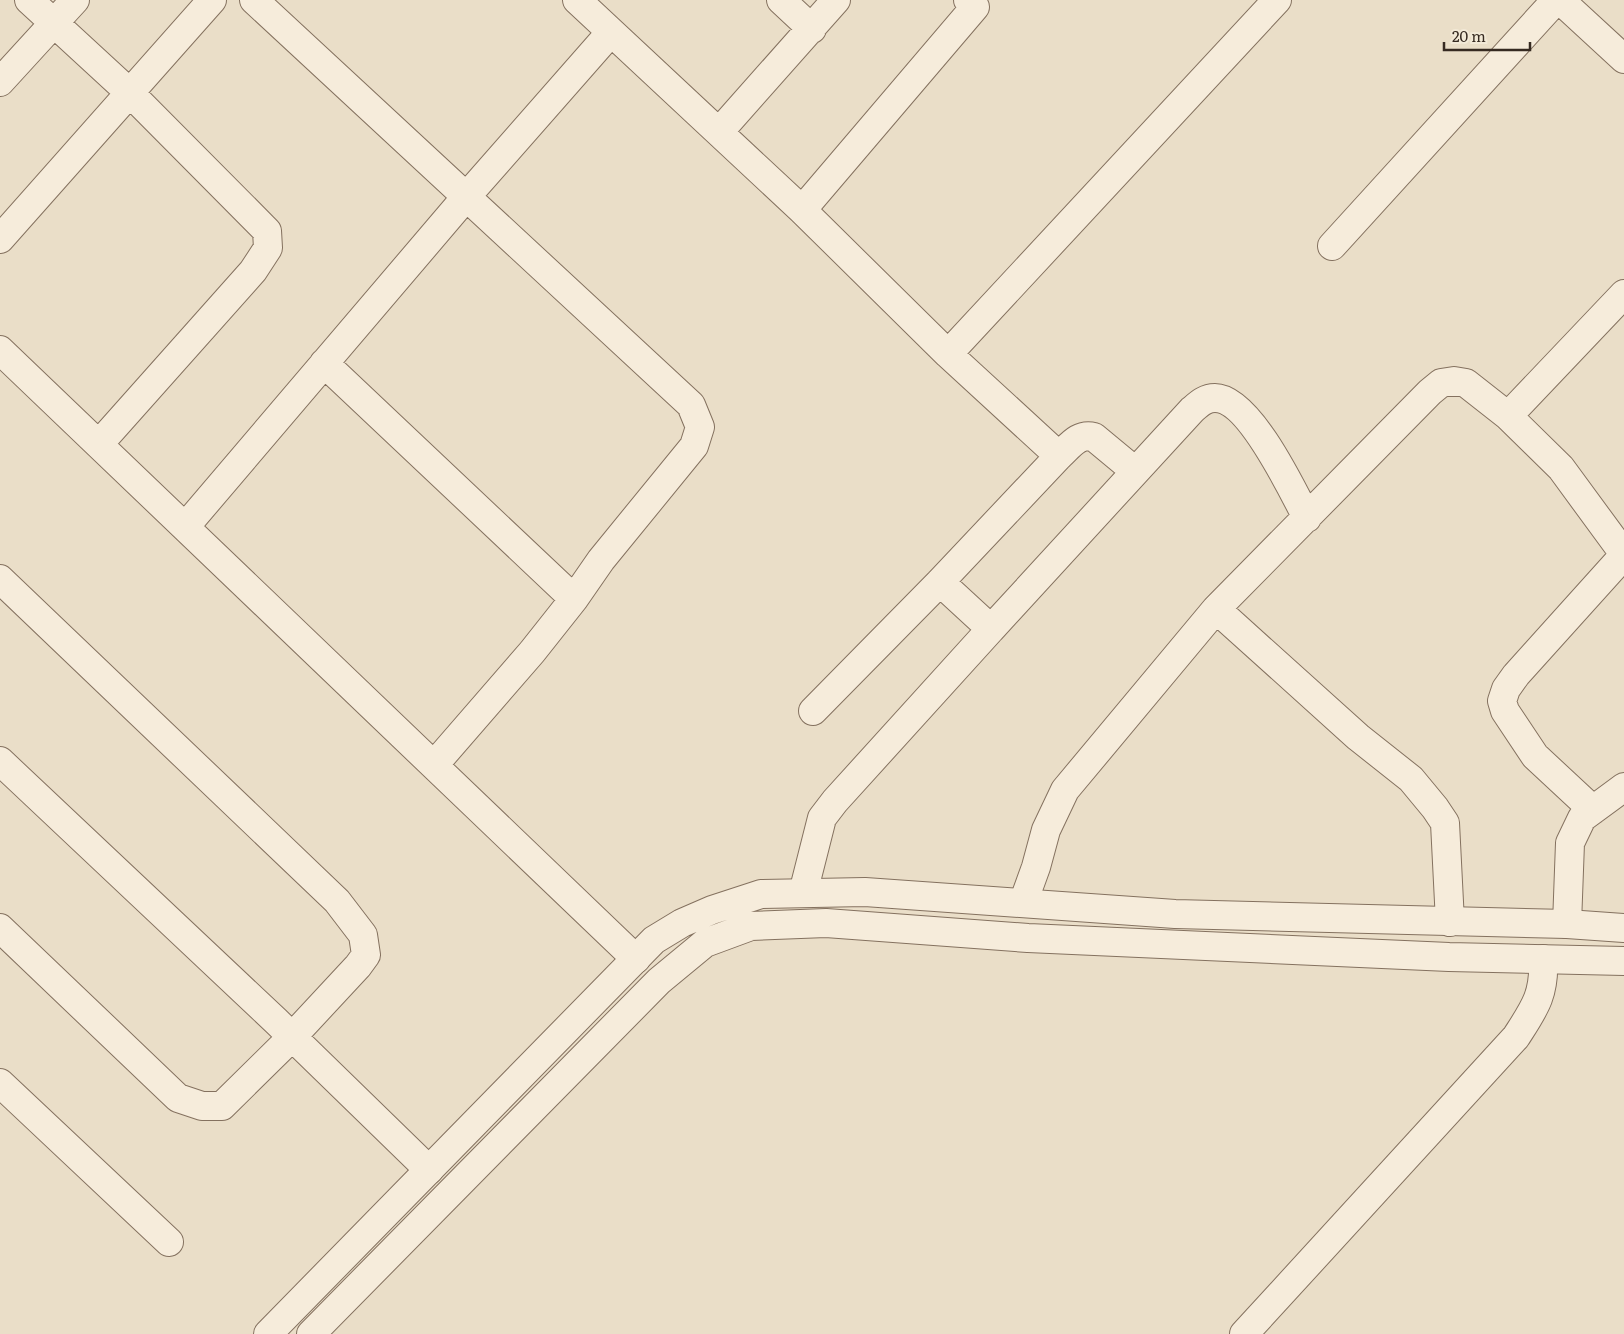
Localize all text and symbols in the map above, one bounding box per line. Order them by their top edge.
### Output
scale bar [1444,20,1530,52]
text: 20 m [1452,24,1486,47]

